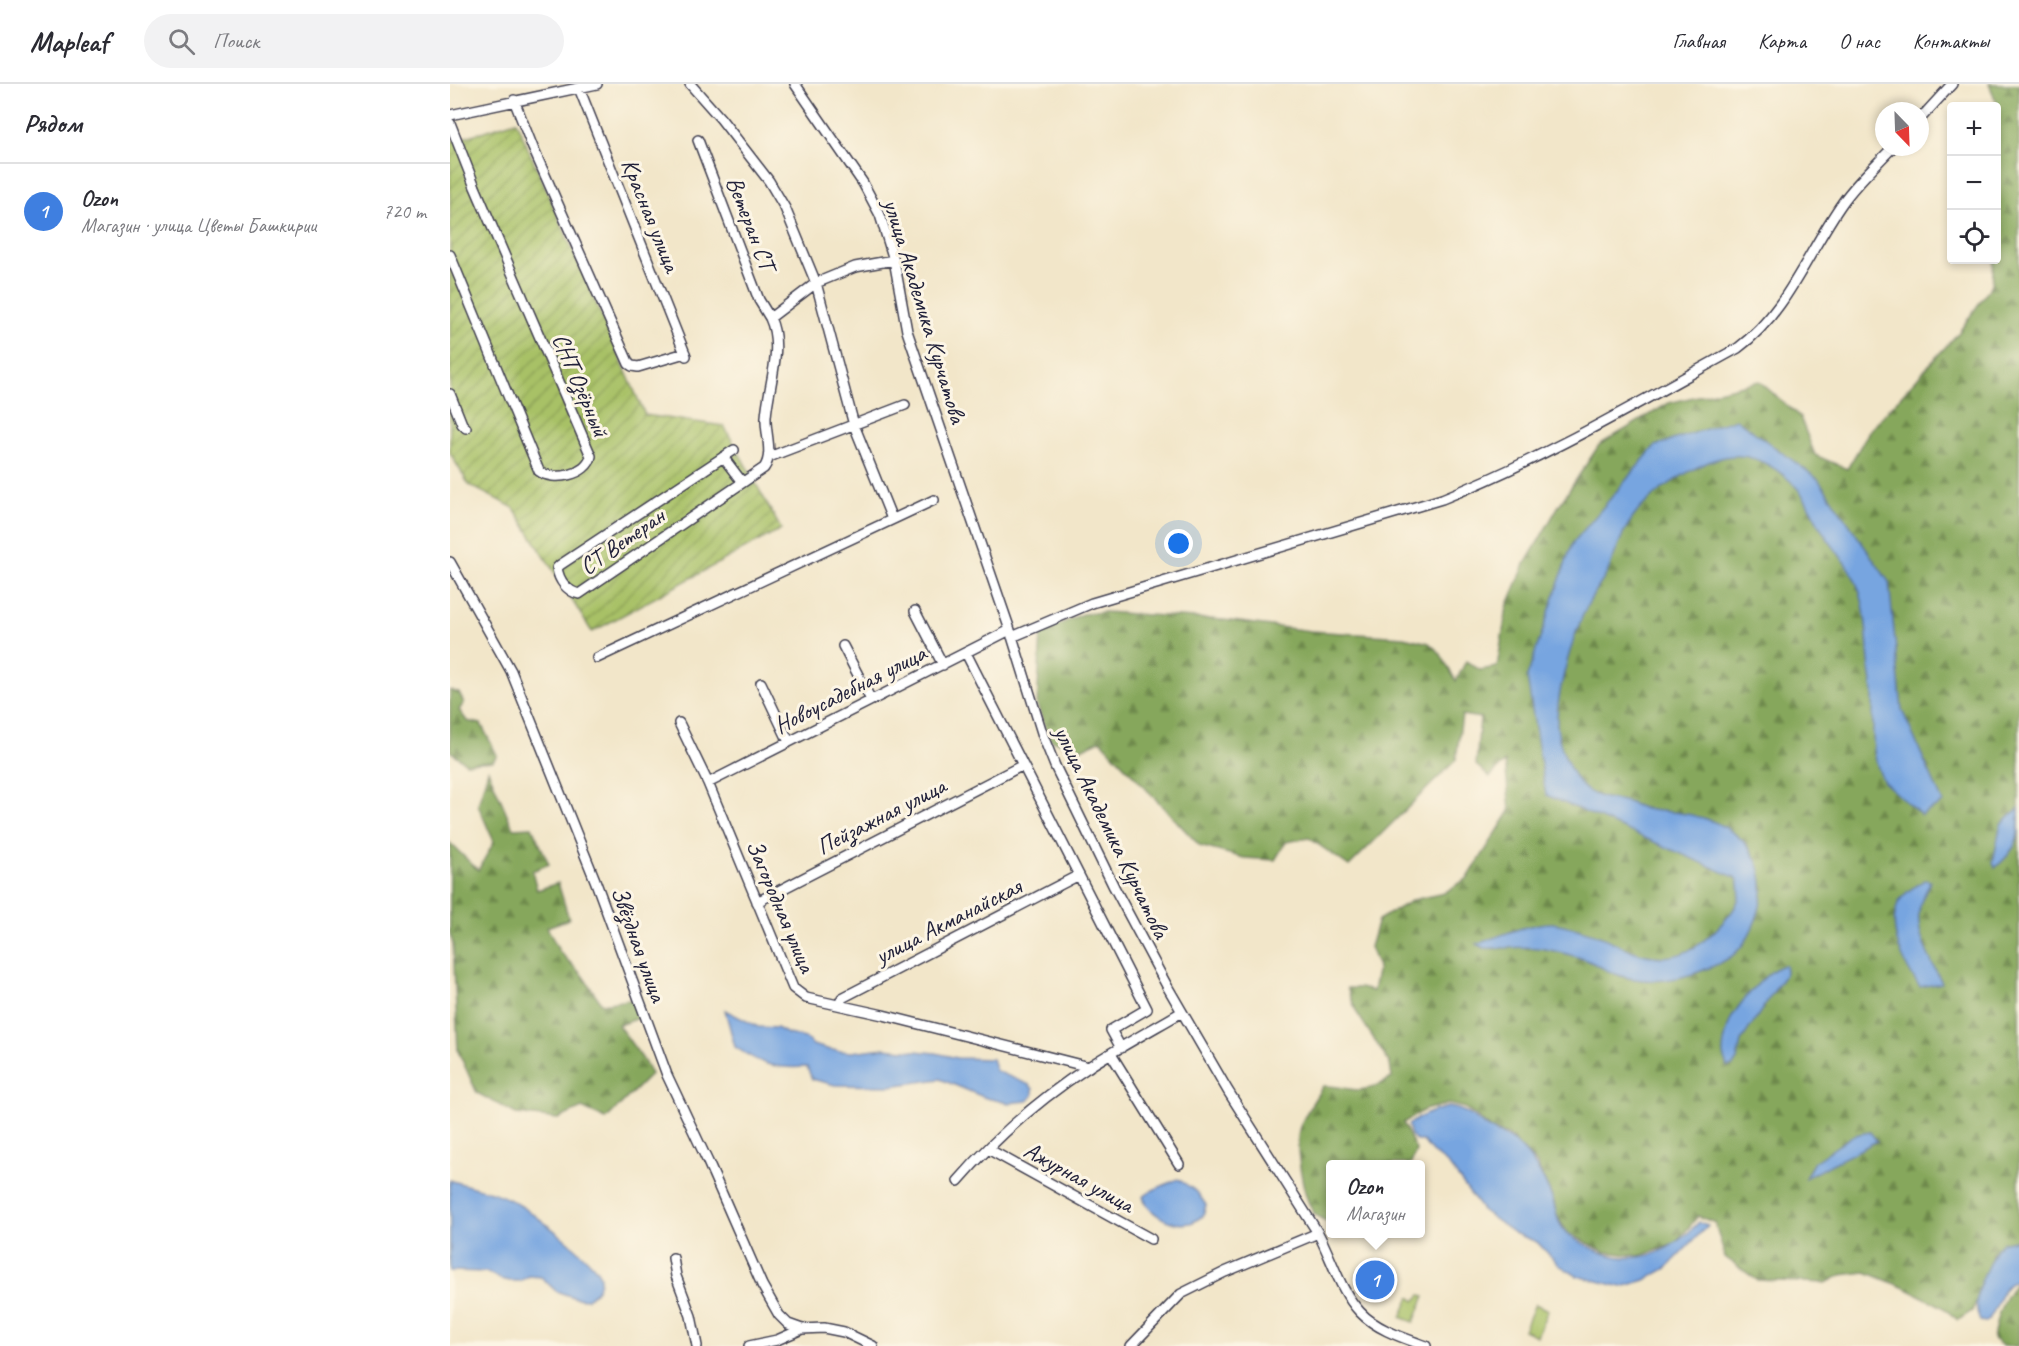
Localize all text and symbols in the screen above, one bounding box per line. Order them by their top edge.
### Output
search box [144,14,564,68]
text: Mapleaf [30,24,108,59]
icon: search [165,25,198,58]
text: Поиск [213,27,259,55]
text: Главная [1672,28,1725,54]
text: Карта [1758,28,1806,54]
text: О нас [1839,28,1880,54]
text: Контакты [1913,28,1989,54]
north arrow [1875,102,1929,156]
map controls [1947,102,2001,264]
button: + [1947,102,2001,156]
text: Рядом [24,107,82,140]
street label: Красная улица [615,154,688,278]
button: − [1947,156,2001,210]
street label: Ветеран СТ [720,172,785,279]
text: Ozon [81,185,118,213]
street label: улица Академика Курчатова [876,193,974,428]
text: 1 [39,199,48,224]
text: 720 m [383,199,426,224]
button: locate [1947,210,2001,264]
text: Магазин · улица Цветы Башкирии [81,213,316,238]
street label: СНТ Озёрный [545,329,617,443]
street label: СТ Ветеран [574,500,672,581]
your location [1164,529,1193,558]
street label: Новоусадебная улица [769,637,932,740]
street label: улица Академика Курчатова [1047,719,1177,944]
street label: Пейзажная улица [811,770,953,862]
street label: Загородная улица [740,835,823,978]
street label: улица Акманайская [868,871,1027,972]
street label: Звёздная улица [603,882,674,1007]
street label: Ажурная улица [1019,1135,1141,1221]
popup [1326,1160,1425,1238]
text: Ozon [1346,1173,1383,1201]
text: Магазин [1346,1201,1405,1226]
pin: 1 [1356,1258,1394,1302]

